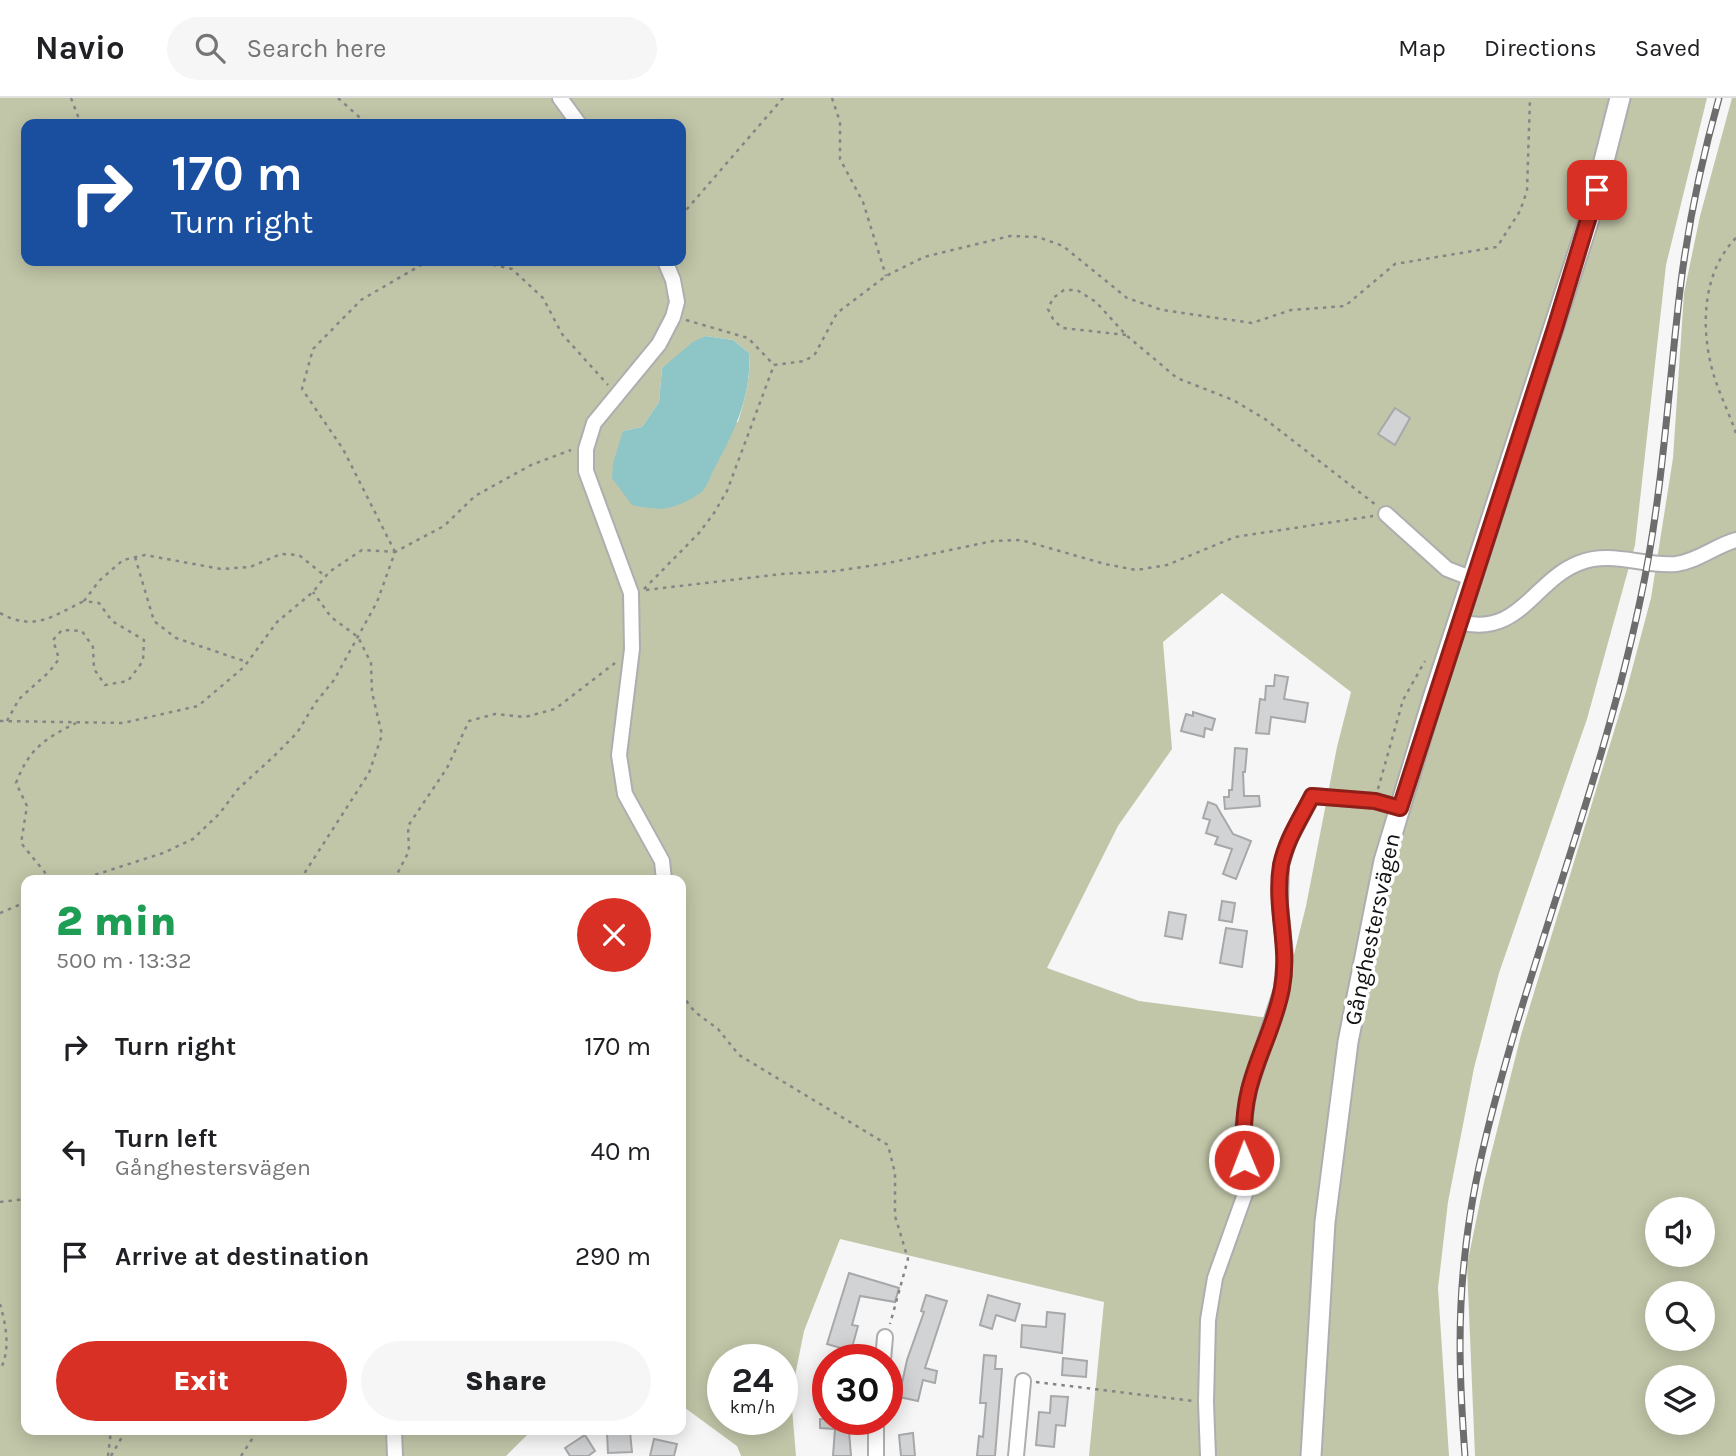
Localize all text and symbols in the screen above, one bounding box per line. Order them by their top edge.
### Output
search box [167,17,657,80]
text: Navio [35,29,125,67]
icon: search [191,29,229,67]
text: Search here [247,33,386,64]
text: Map [1398,34,1446,62]
text: Directions [1484,34,1597,62]
text: Saved [1635,34,1701,62]
text: 170 m [171,145,303,202]
icon: right [56,147,147,238]
pin [1567,160,1627,220]
icon: arrive [1578,171,1616,209]
text: Turn right [171,204,313,241]
street label: Gånghestersvägen [1339,830,1406,1028]
text: 2 min [56,896,176,946]
button: close [577,898,651,972]
text: 500 m · 13:32 [56,947,192,974]
icon: right [56,1028,94,1066]
text: Turn right [115,1031,236,1062]
text: 170 m [584,1031,651,1062]
text: Turn left [115,1123,217,1154]
position arrow [1207,1123,1281,1197]
icon: left [56,1133,94,1171]
text: 40 m [591,1136,651,1167]
text: Gånghestersvägen [115,1154,311,1181]
map controls [1645,1197,1715,1435]
button: sound [1645,1197,1715,1267]
icon: arrive [56,1238,94,1276]
text: Arrive at destination [115,1241,369,1272]
text: 290 m [575,1241,651,1272]
button: search [1645,1281,1715,1351]
button: Exit [56,1341,347,1421]
button: Share [361,1341,651,1421]
speed limit sign: 30 [812,1344,903,1435]
text: 24 [732,1360,774,1401]
button: layers [1645,1365,1715,1435]
text: km/h [730,1396,775,1418]

